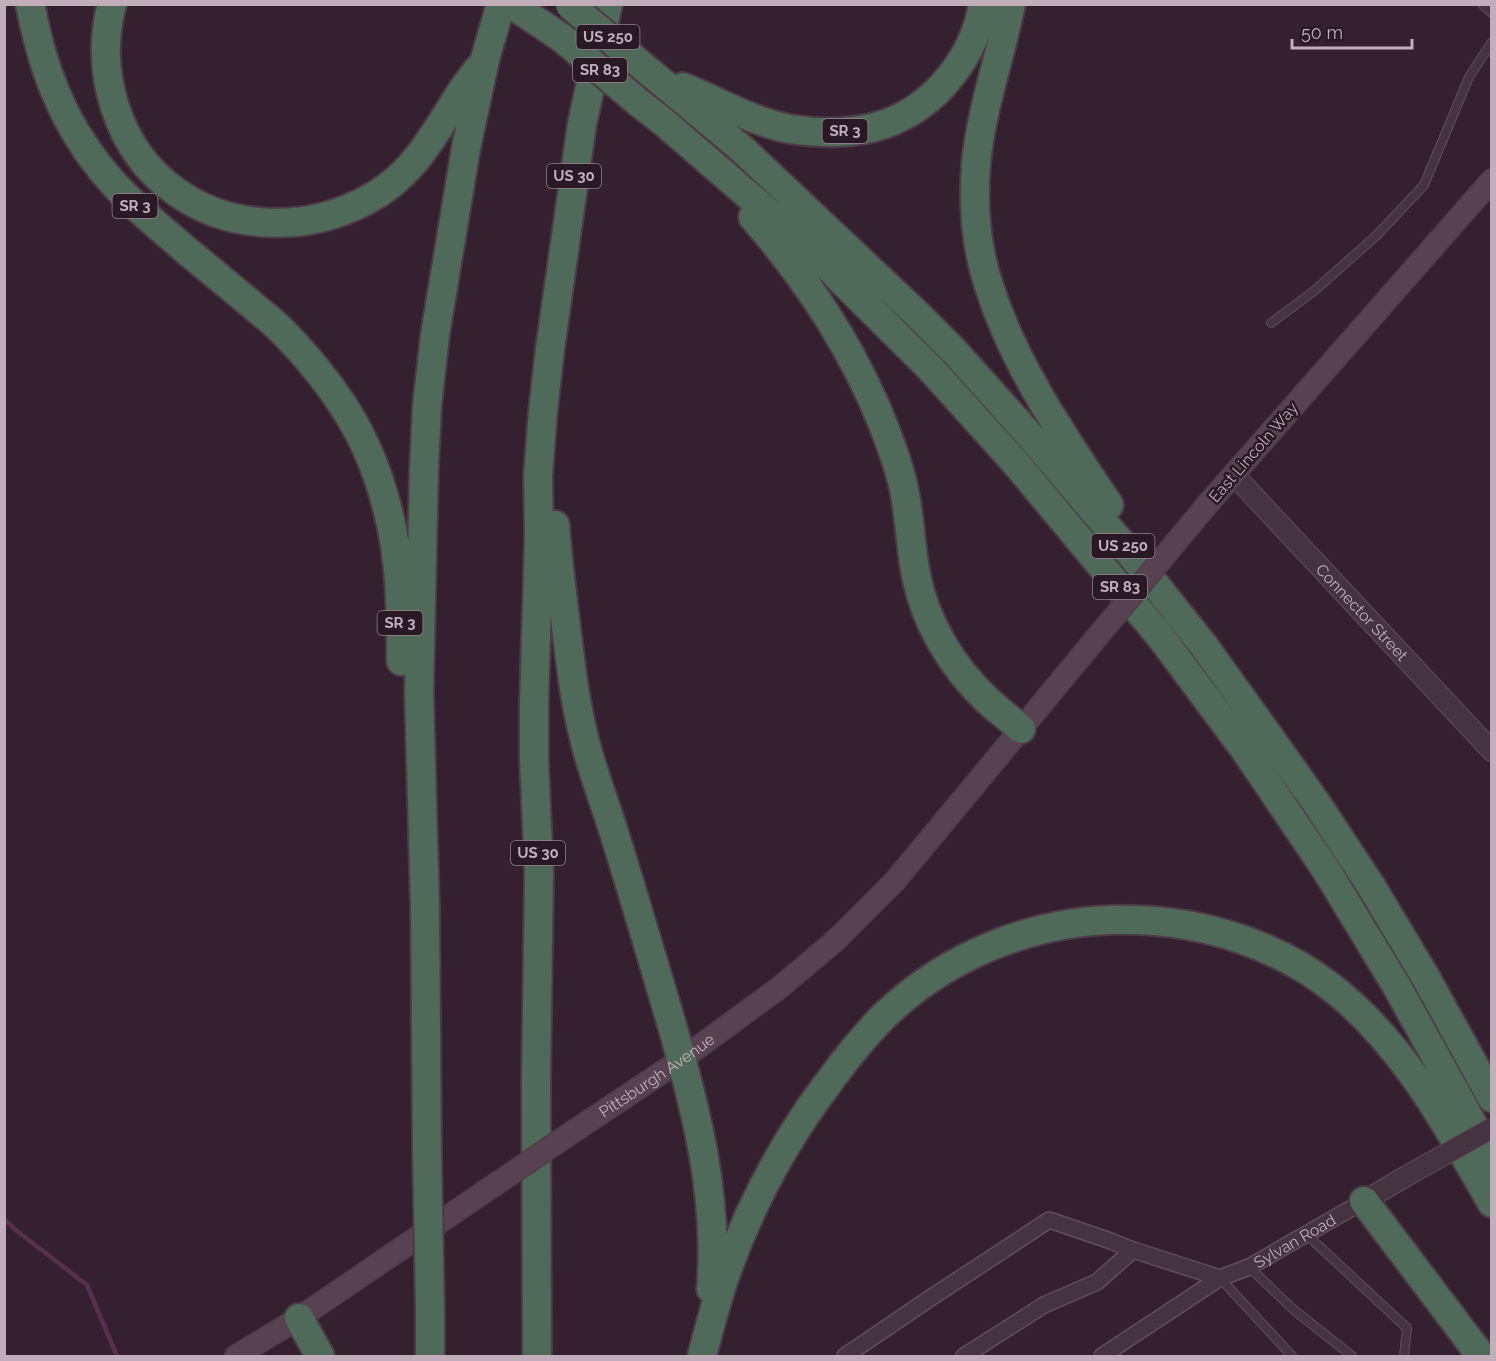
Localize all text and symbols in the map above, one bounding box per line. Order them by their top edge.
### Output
scale bar [1292,12,1412,50]
text: 50 m [1301,22,1343,43]
road number: US 250 [576,25,640,49]
road number: SR 83 [573,58,627,82]
road number: SR 3 [822,119,868,143]
road number: US 30 [547,164,601,188]
road number: SR 3 [112,194,158,218]
street label: East Lincoln Way [1205,398,1302,506]
road number: US 250 [1092,534,1154,558]
street label: Connector Street [1312,560,1412,665]
road number: SR 83 [1093,575,1147,599]
road number: SR 3 [378,611,422,635]
road number: US 30 [511,841,565,865]
street label: Pittsburgh Avenue [595,1029,718,1122]
street label: Sylvan Road [1251,1210,1339,1272]

